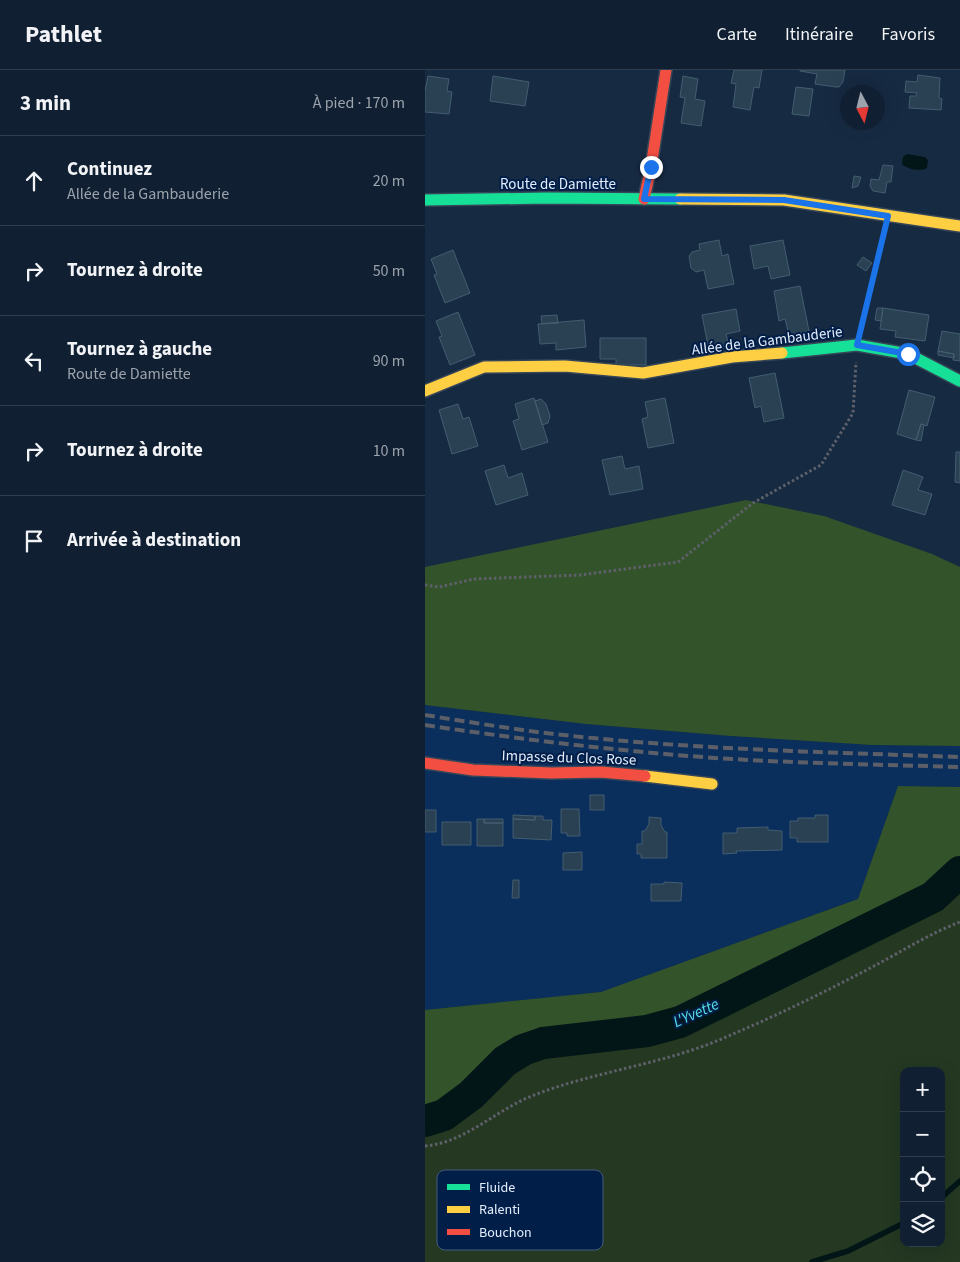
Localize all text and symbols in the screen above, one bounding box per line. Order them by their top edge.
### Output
text: Pathlet [25,17,102,52]
text: Carte [717,22,757,47]
text: Itinéraire [785,22,853,47]
text: Favoris [881,22,935,47]
north arrow [840,85,885,130]
text: 3 min [20,88,71,118]
text: À pied · 170 m [313,92,405,114]
text: Continuez [67,156,152,183]
route end [640,156,663,179]
icon: ahead [20,167,48,195]
text: 20 m [373,170,405,192]
street label: Route de Damiette [500,174,616,195]
text: Allée de la Gambauderie [67,183,229,205]
icon: right [20,257,48,285]
text: Tournez à droite [67,257,203,284]
text: 50 m [373,260,405,282]
street label: Allée de la Gambauderie [690,321,844,361]
text: Tournez à gauche [67,336,212,363]
route start [897,343,920,366]
icon: left [20,347,48,375]
text: 90 m [373,350,405,372]
text: Route de Damiette [67,363,191,385]
icon: right [20,437,48,465]
text: Tournez à droite [67,437,203,464]
text: 10 m [373,440,405,462]
icon: arrive [20,527,48,555]
text: Arrivée à destination [67,527,241,554]
street label: Impasse du Clos Rose [501,745,637,771]
water label: L'Yvette [669,993,723,1033]
map controls [900,1067,945,1247]
button: + [900,1067,945,1112]
button: − [900,1112,945,1157]
button: locate [900,1157,945,1202]
legend [437,1170,603,1250]
text: Fluide [479,1178,515,1198]
text: Ralenti [479,1200,520,1220]
button: layers [900,1202,945,1247]
text: Bouchon [479,1223,532,1243]

